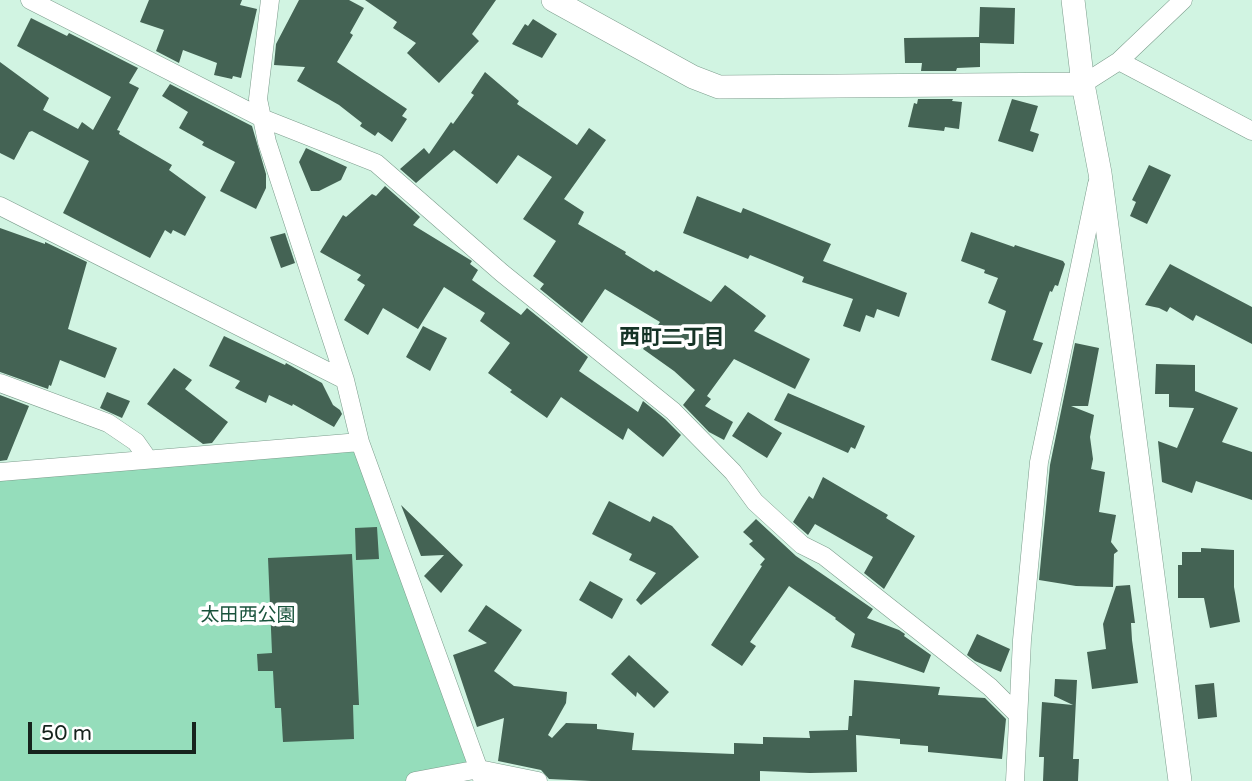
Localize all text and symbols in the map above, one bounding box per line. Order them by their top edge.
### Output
district label: 西町二丁目 [620,325,724,351]
park label: 太田西公園 [201,605,295,627]
scale bar [32,708,200,752]
text: 50 m [41,721,92,746]

